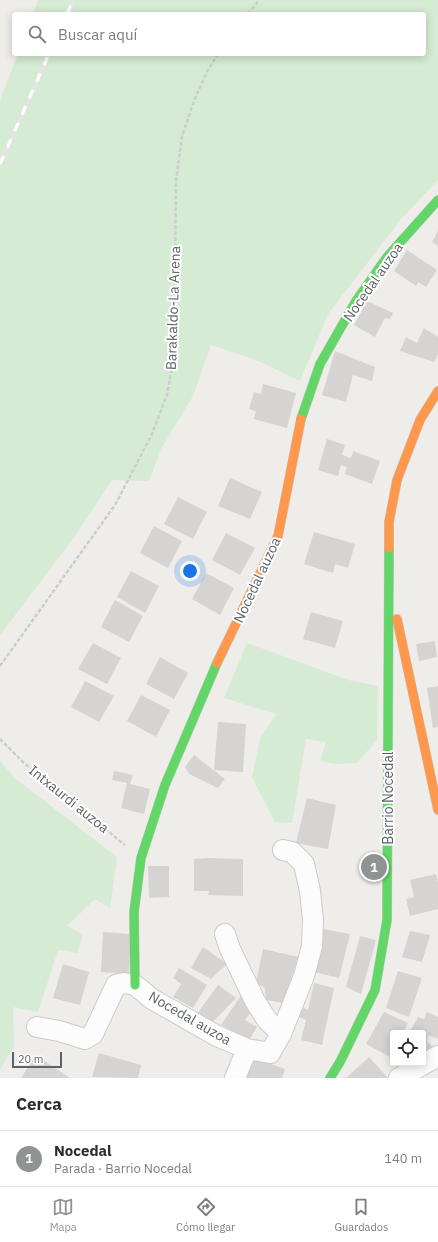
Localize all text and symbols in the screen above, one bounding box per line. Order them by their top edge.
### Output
search box [12,12,426,56]
icon: search [26,23,48,45]
text: Buscar aquí [58,25,137,44]
street label: Nocedal auzoa [339,239,407,325]
street label: Barakaldo-La Arena [162,245,184,370]
street label: Nocedal auzoa [229,534,285,626]
your location [180,561,200,581]
street label: Barrio Nocedal [379,751,397,845]
street label: Intxaurdi auzoa [25,761,113,837]
pin: 1 [361,852,387,882]
street label: Nocedal auzoa [146,987,235,1049]
map controls [390,1030,426,1066]
button: locate [390,1030,426,1066]
scale bar [12,1050,62,1069]
text: 20 m [18,1052,43,1066]
text: Cerca [16,1093,62,1115]
text: Nocedal [54,1141,112,1160]
text: 1 [25,1150,33,1167]
text: 140 m [384,1150,422,1167]
text: Parada · Barrio Nocedal [54,1160,192,1177]
tab: Mapa [50,1196,77,1234]
tab: Cómo llegar [176,1196,235,1234]
tab: Guardados [334,1196,388,1234]

